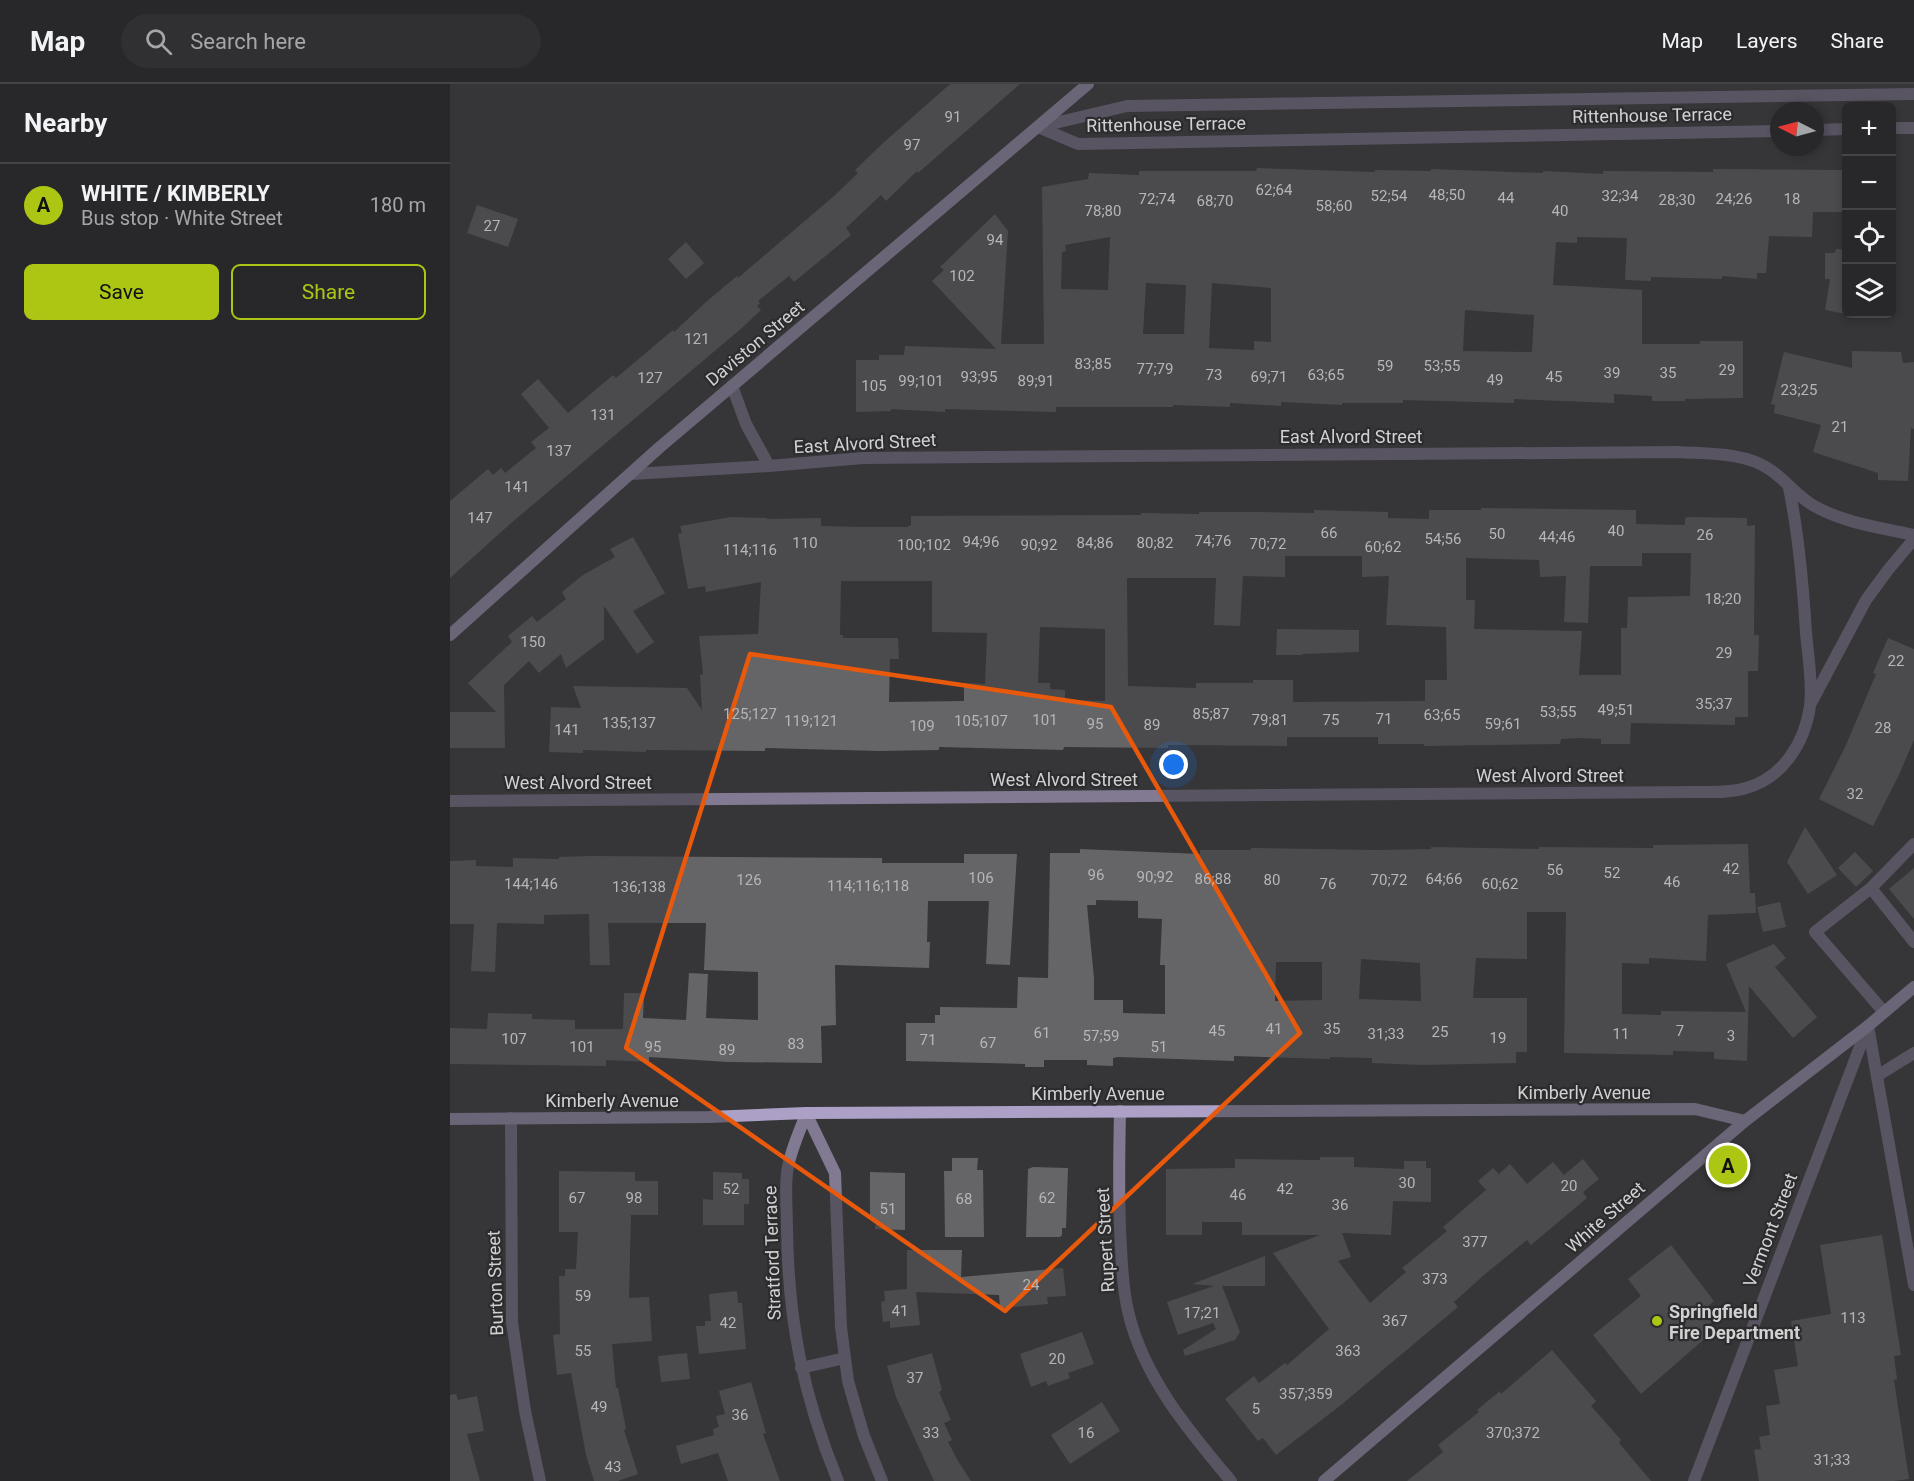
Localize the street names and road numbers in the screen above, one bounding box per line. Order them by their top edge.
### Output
street label: Rittenhouse Terrace [1572,103,1732,127]
street label: Rittenhouse Terrace [1086,112,1246,136]
street label: Daviston Street [702,296,808,390]
street label: East Alvord Street [1280,426,1422,447]
street label: East Alvord Street [793,429,937,457]
street label: West Alvord Street [1476,765,1624,786]
street label: West Alvord Street [990,769,1138,790]
street label: West Alvord Street [504,772,652,793]
street label: Kimberly Avenue [1517,1082,1651,1103]
street label: Kimberly Avenue [1031,1083,1165,1104]
street label: Kimberly Avenue [545,1090,679,1111]
street label: Vermont Street [1739,1170,1801,1290]
street label: White Street [1561,1177,1649,1257]
street label: Stratford Terrace [759,1185,785,1321]
street label: Rupert Street [1092,1187,1118,1293]
street label: Burton Street [483,1230,507,1336]

